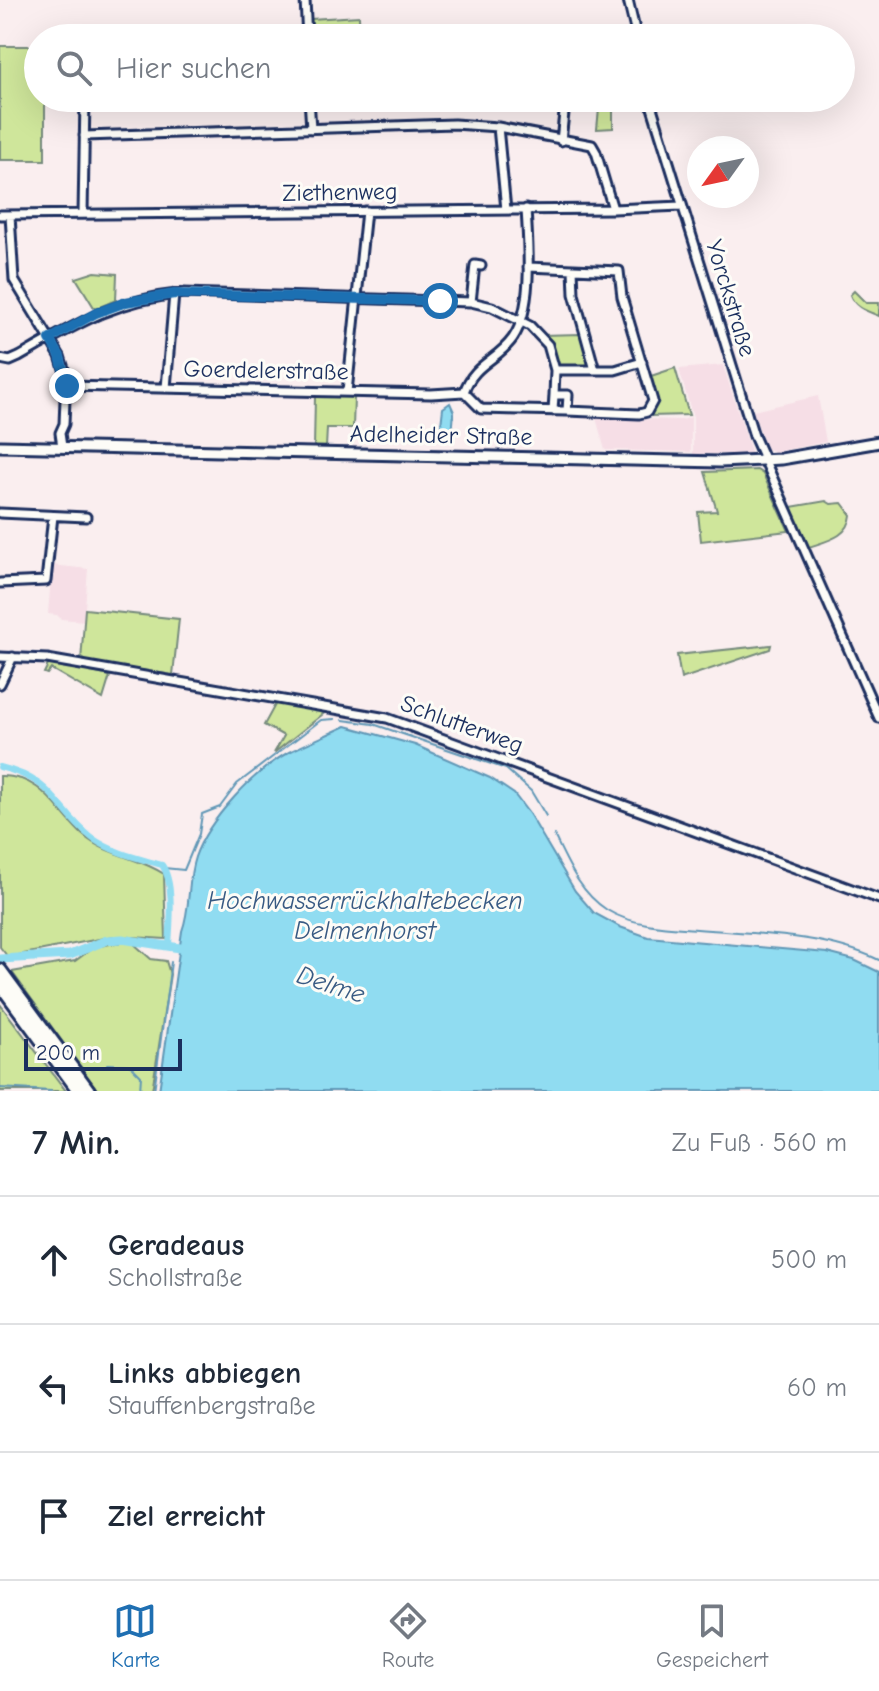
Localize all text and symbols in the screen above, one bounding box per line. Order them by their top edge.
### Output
search box [24,24,855,112]
icon: search [52,46,96,90]
text: Hier suchen [116,51,271,86]
north arrow [687,136,759,208]
street label: Ziethenweg [282,177,398,207]
street label: Yorckstraße [700,236,762,360]
route start [422,283,458,319]
street label: Goerdelerstraße [183,355,349,385]
route end [49,368,85,404]
street label: Adelheider Straße [349,419,533,451]
street label: Schlutterweg [397,689,527,759]
water label: Hochwasserrückhaltebecken Delmenhorst [207,886,523,946]
water label: Delme [293,960,369,1010]
scale bar [24,1035,182,1071]
text: 200 m [36,1040,100,1066]
text: 7 Min. [32,1123,120,1163]
text: Zu Fuß · 560 m [672,1128,847,1158]
text: Geradeaus [108,1228,244,1263]
icon: ahead [32,1238,76,1282]
text: 500 m [771,1245,847,1275]
text: Schollstraße [108,1263,242,1293]
text: Links abbiegen [108,1356,301,1391]
icon: left [32,1366,76,1410]
text: 60 m [787,1373,847,1403]
text: Stauffenbergstraße [108,1391,316,1421]
icon: arrive [32,1494,76,1538]
text: Ziel erreicht [108,1499,265,1534]
tab: Karte [111,1599,160,1673]
tab: Route [382,1599,434,1673]
tab: Gespeichert [656,1599,768,1673]

